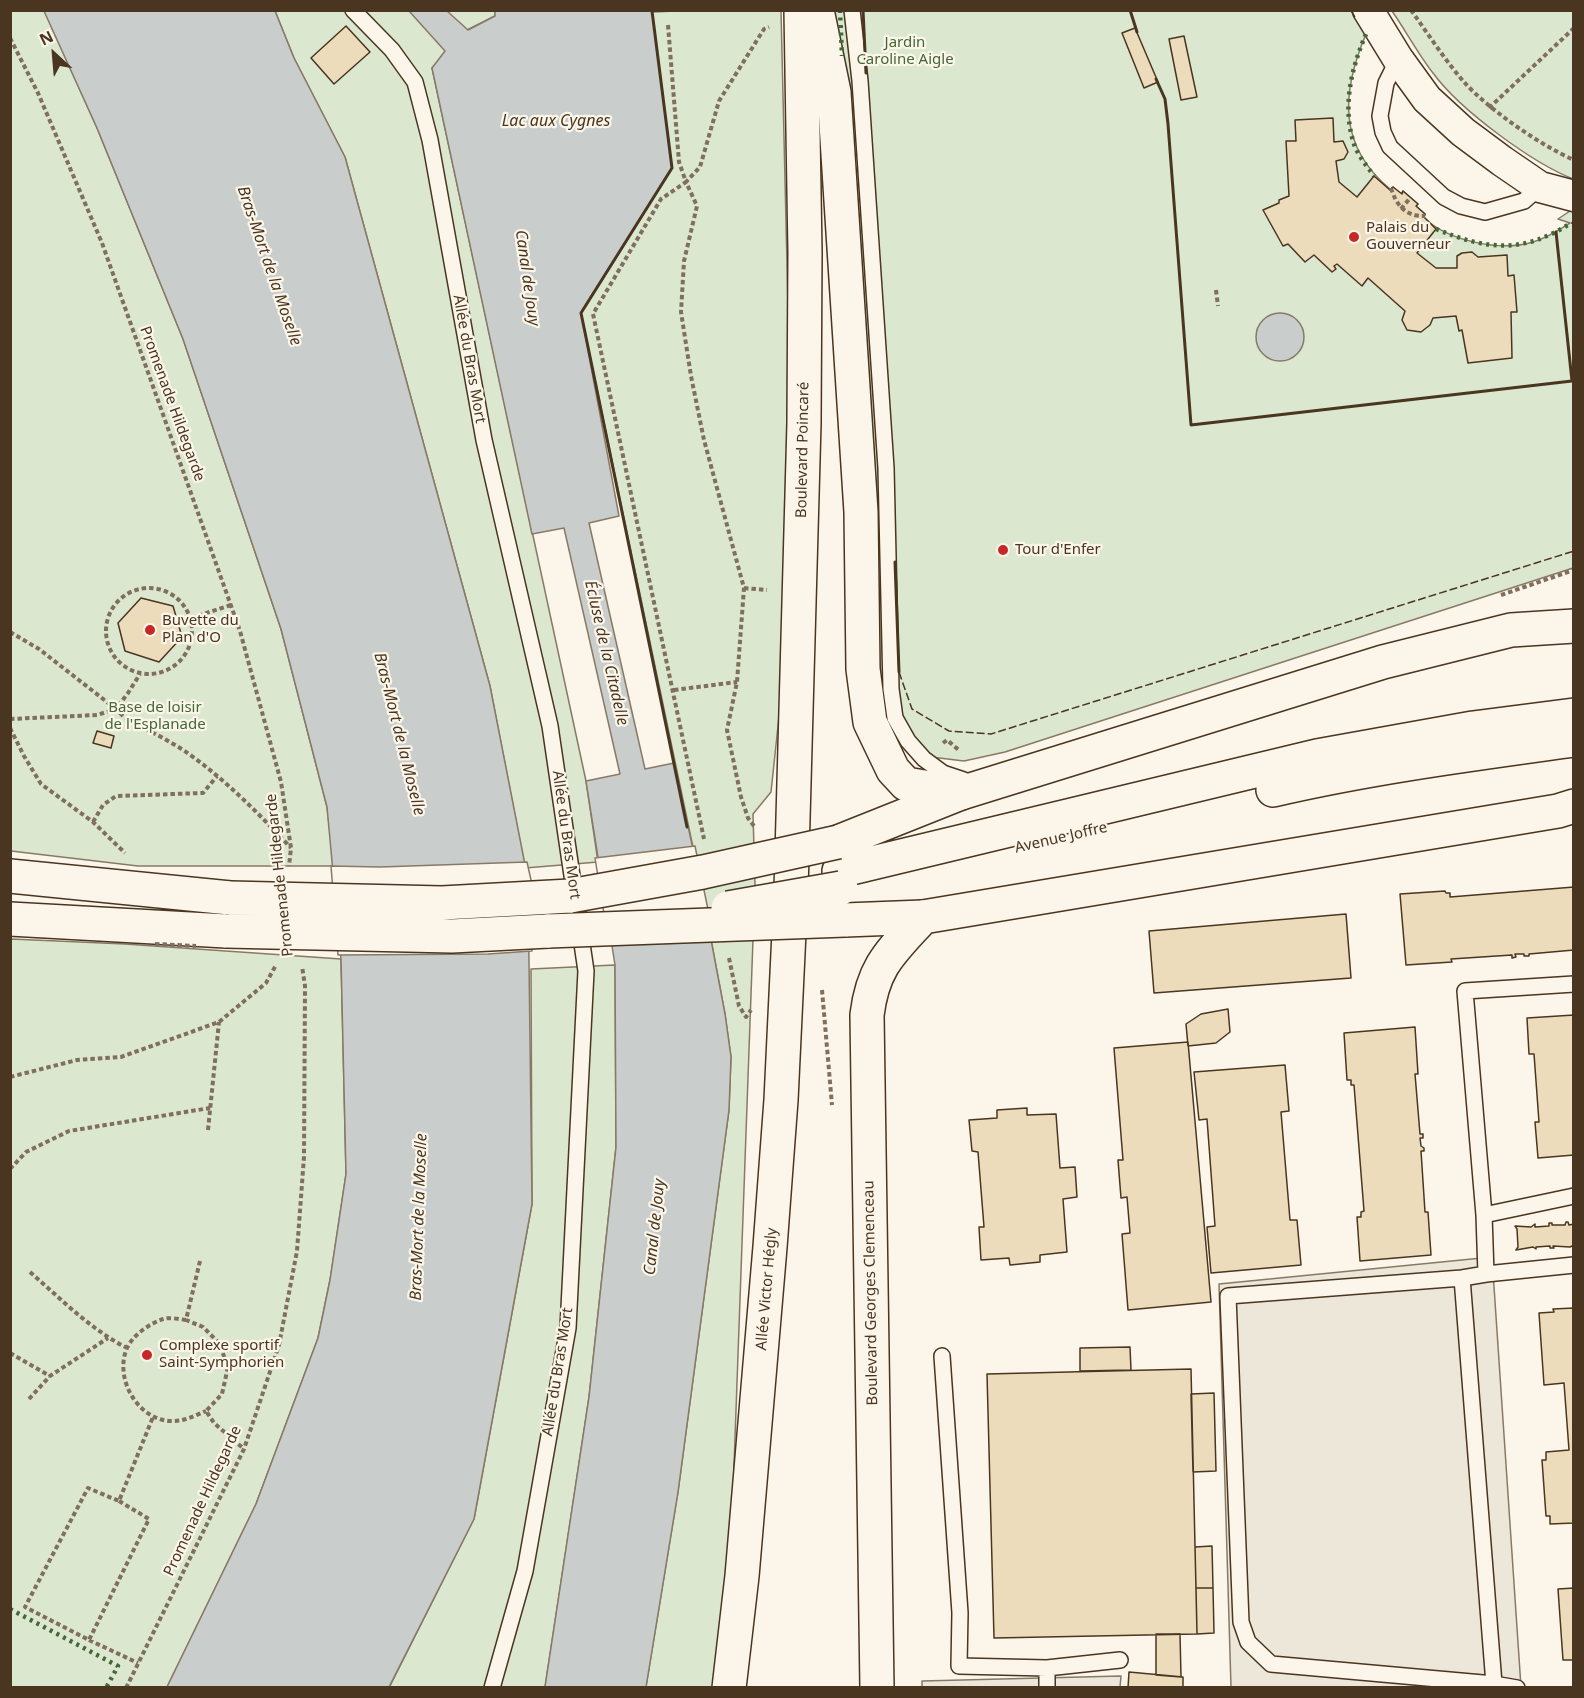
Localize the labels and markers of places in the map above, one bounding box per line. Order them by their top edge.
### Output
place label: Palais du Gouverneur [1366,219,1451,254]
marker: Palais du Gouverneur [1347,230,1361,244]
place label: Tour d'Enfer [1015,541,1101,559]
marker: Tour d'Enfer [996,543,1010,557]
place label: Buvette du Plan d'O [162,612,239,647]
marker: Buvette du Plan d'O [143,623,157,637]
place label: Complexe sportif Saint-Symphorien [159,1337,284,1372]
marker: Complexe sportif Saint-Symphorien [140,1348,154,1362]

